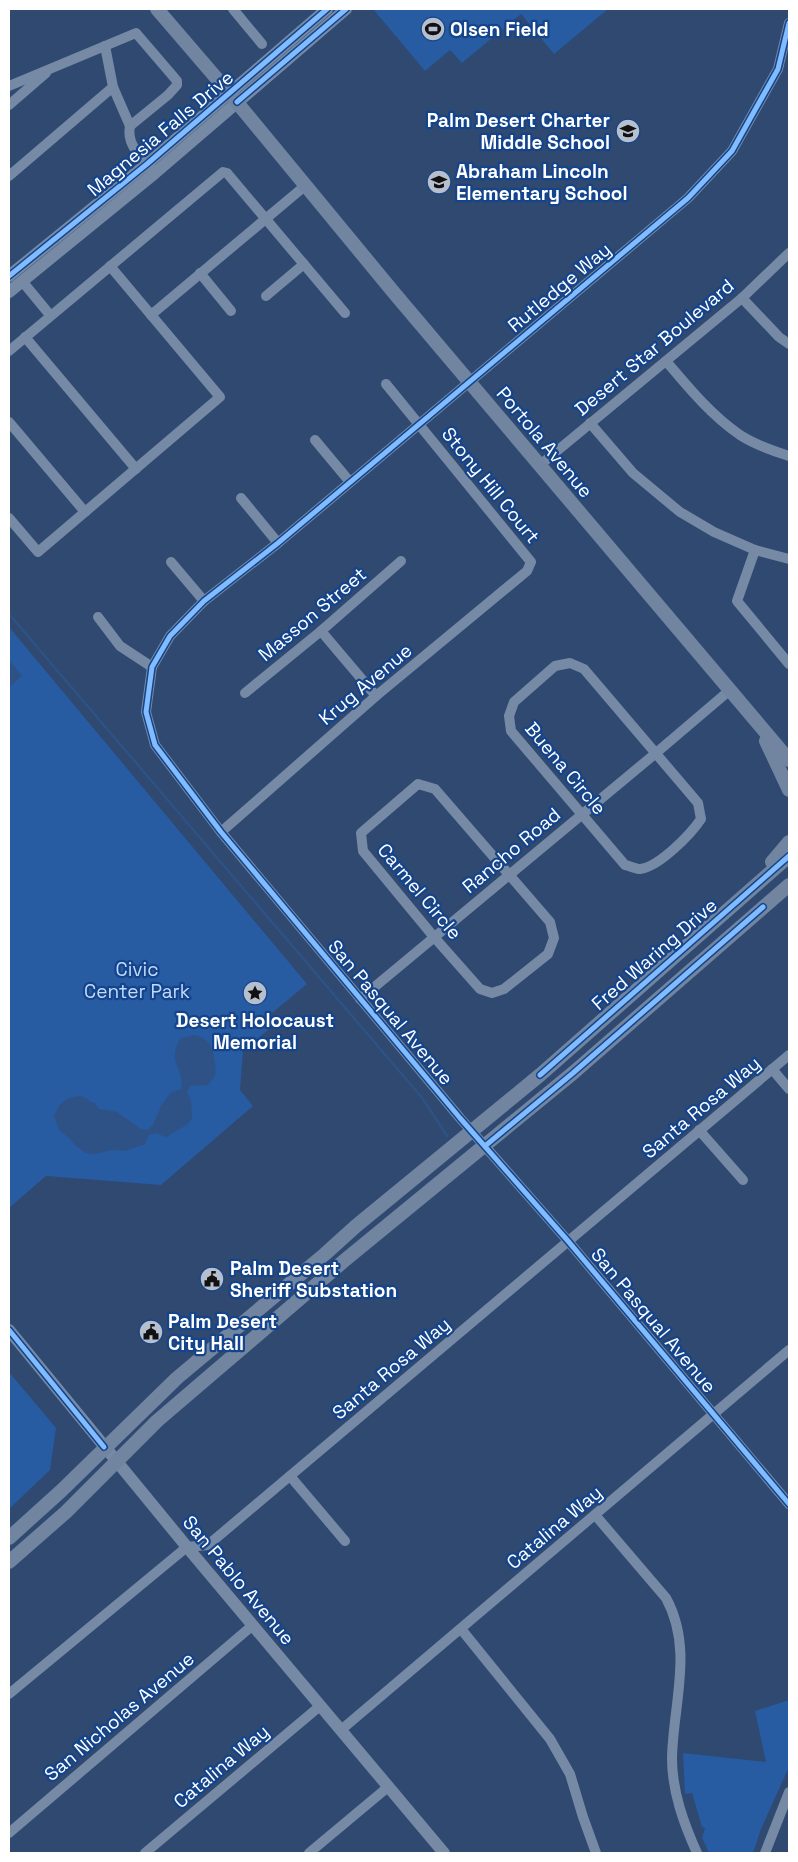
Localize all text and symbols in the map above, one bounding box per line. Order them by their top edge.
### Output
sports icon: Olsen Field [420,16,446,42]
place label: Olsen Field [450,17,549,42]
street label: Magnesia Falls Drive [82,65,239,202]
place label: Palm Desert Charter Middle School [427,108,610,155]
school or university icon: Palm Desert Charter Middle School [615,118,641,144]
place label: Abraham Lincoln Elementary School [456,159,628,206]
school or university icon: Abraham Lincoln Elementary School [426,169,452,195]
street label: Rutledge Way [502,237,616,338]
street label: Desert Star Boulevard [569,273,739,421]
street label: Portola Avenue [491,382,598,503]
street label: Stony Hill Court [436,422,545,549]
street label: Masson Street [253,562,372,667]
street label: Krug Avenue [314,638,417,731]
street label: Buena Circle [519,717,612,820]
street label: Rancho Road [457,802,566,899]
street label: Carmel Circle [372,838,467,945]
street label: Fred Waring Drive [586,893,722,1016]
street label: San Pasqual Avenue [322,934,459,1090]
park label: Civic Center Park [84,957,190,1004]
place icon: Desert Holocaust Memorial [242,980,268,1006]
place label: Desert Holocaust Memorial [176,1008,334,1055]
street label: Santa Rosa Way [637,1051,765,1164]
street label: San Pasqual Avenue [585,1242,722,1398]
place label: Palm Desert Sheriff Substation [230,1256,397,1303]
public building icon: Palm Desert Sheriff Substation [199,1266,225,1292]
place label: Palm Desert City Hall [168,1309,277,1356]
street label: Santa Rosa Way [327,1312,455,1425]
public building icon: Palm Desert City Hall [138,1319,164,1345]
street label: Catalina Way [501,1480,607,1575]
street label: San Pablo Avenue [177,1510,300,1650]
street label: San Nicholas Avenue [39,1646,200,1787]
street label: Catalina Way [168,1719,274,1814]

